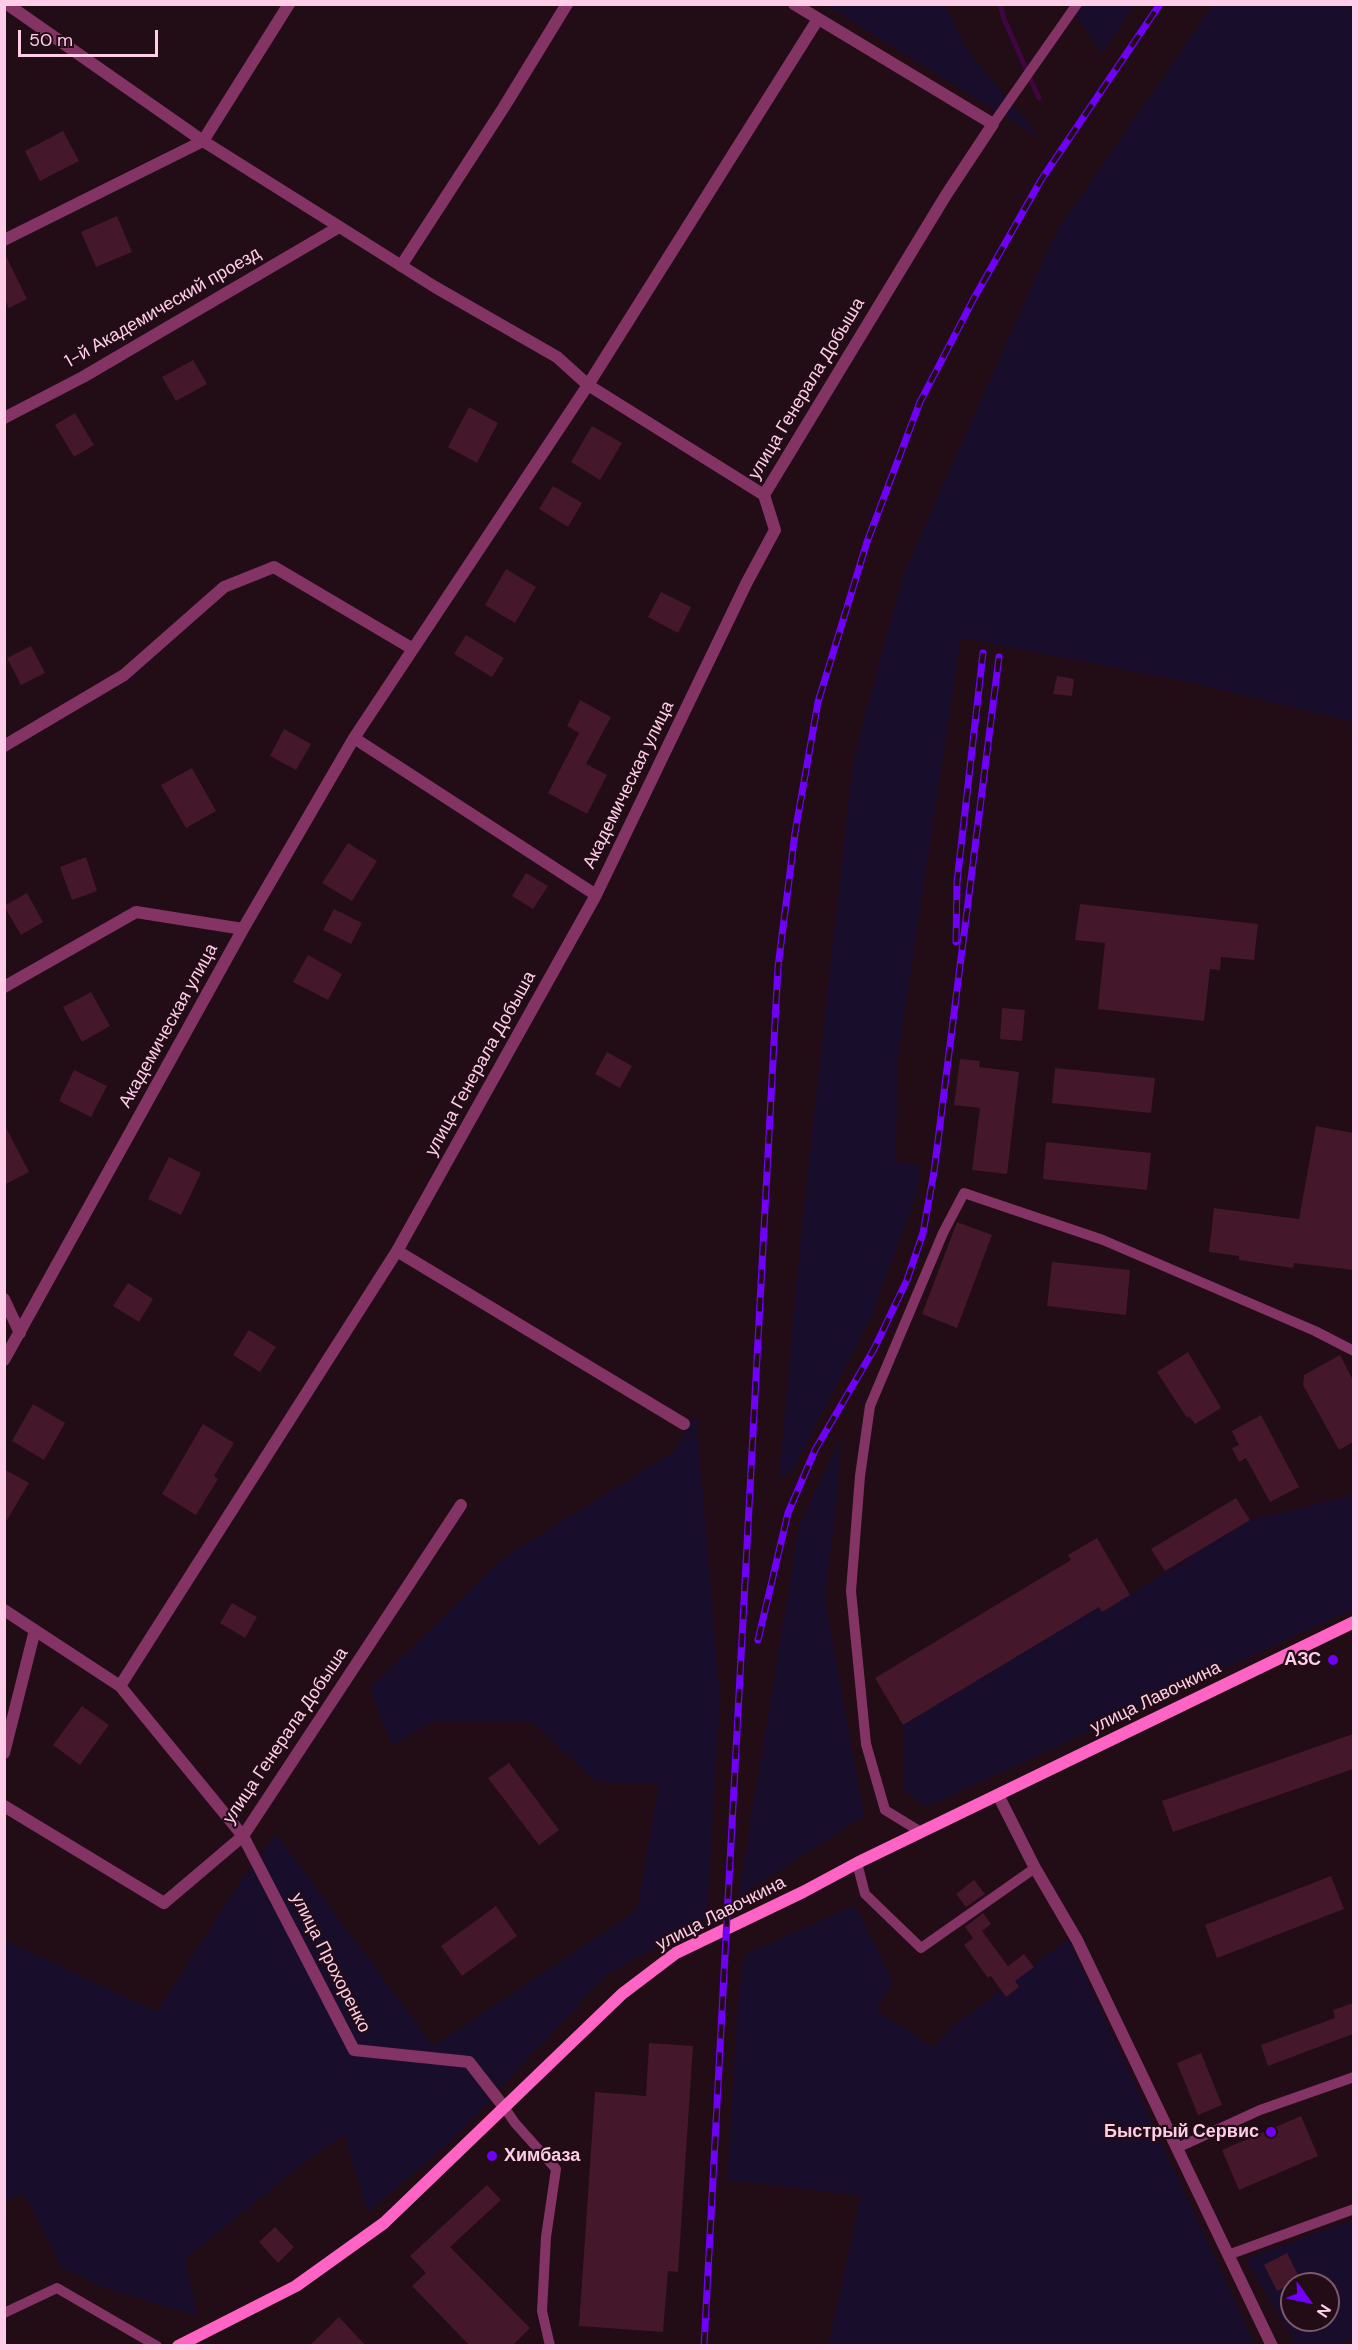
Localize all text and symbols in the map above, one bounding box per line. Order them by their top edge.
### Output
scale bar [21,18,160,56]
text: 50 m [29,28,73,52]
street label: 1-й Академический проезд [61,243,265,373]
street label: улица Генерала Добыша [744,294,870,484]
street label: Академическая улица [579,698,679,872]
street label: Академическая улица [115,940,223,1112]
street label: улица Генерала Добыша [421,968,541,1160]
street label: улица Генерала Добыша [219,1644,353,1828]
place label: АЗС [1284,1649,1321,1671]
marker: АЗС [1326,1653,1340,1667]
street label: улица Лавочкина [1087,1657,1225,1739]
street label: улица Лавочкина [653,1872,789,1956]
street label: улица Прохоренко [285,1890,375,2036]
place label: Быстрый Сервис [1104,2121,1259,2143]
marker: Быстрый Сервис [1264,2125,1278,2139]
place label: Химбаза [504,2145,580,2167]
marker: Химбаза [485,2149,499,2163]
north arrow [1280,2272,1340,2332]
text: N [1312,2300,1336,2322]

